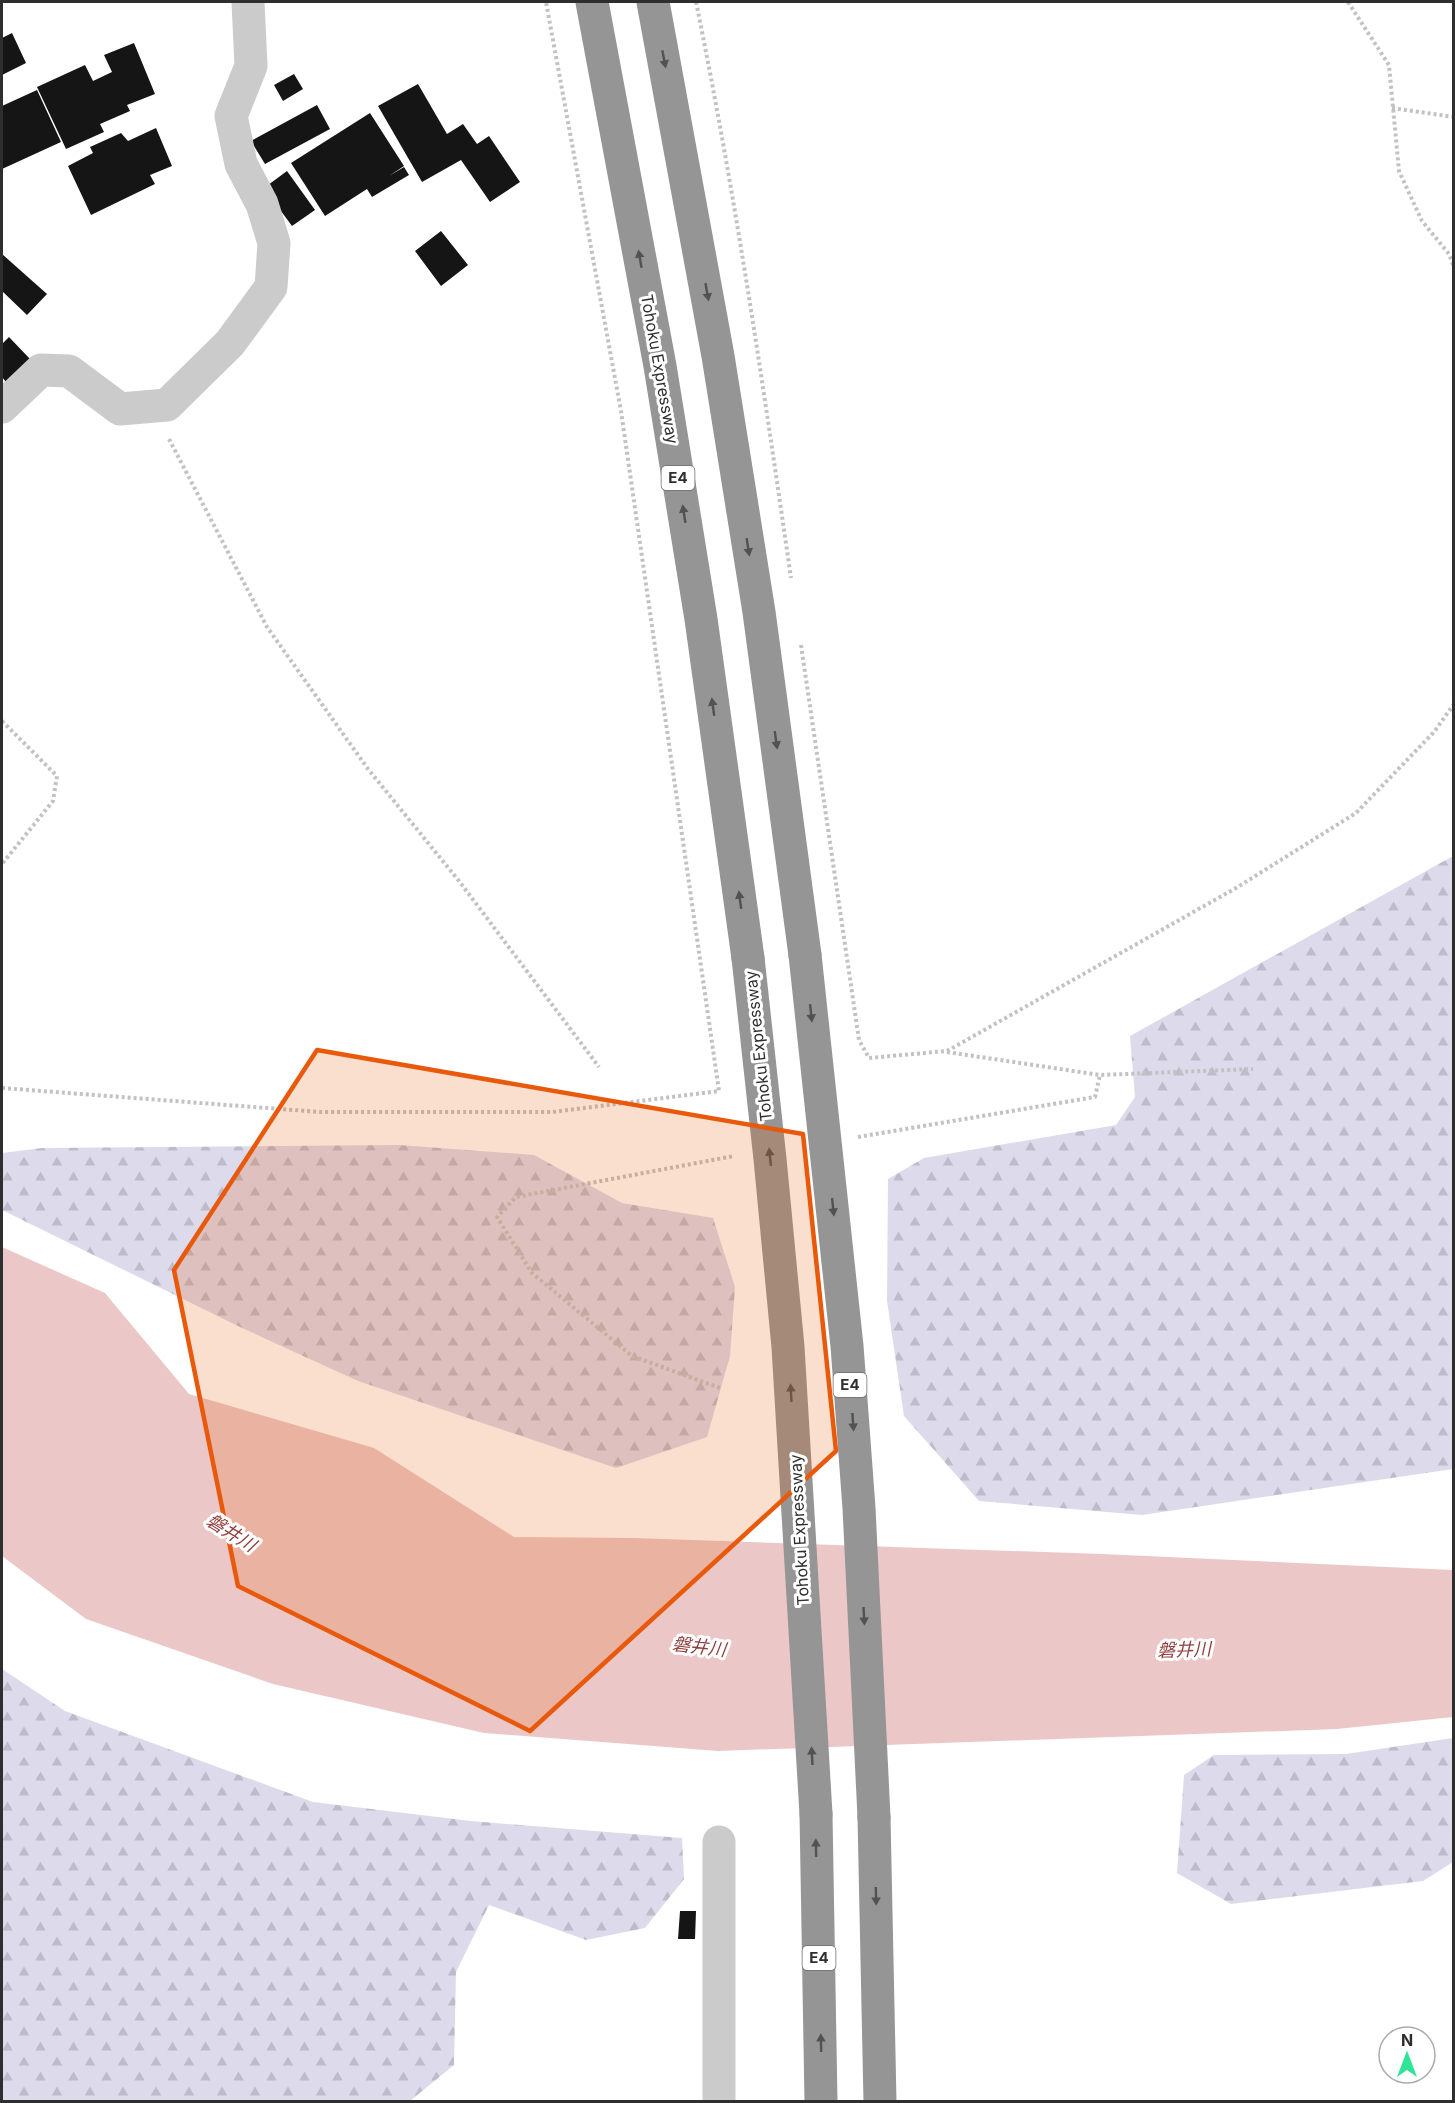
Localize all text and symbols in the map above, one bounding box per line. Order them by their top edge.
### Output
one-way arrow [660,50,669,69]
one-way arrow [636,250,645,269]
one-way arrow [703,283,712,302]
street label: Tohoku Expressway [637,293,683,445]
road number: E4 [662,466,694,490]
one-way arrow [679,504,688,523]
one-way arrow [744,537,753,556]
one-way arrow [709,697,718,716]
one-way arrow [771,730,781,749]
one-way arrow [735,890,744,909]
street label: Tohoku Expressway [740,970,776,1122]
one-way arrow [807,1003,816,1022]
one-way arrow [765,1148,775,1167]
one-way arrow [828,1197,838,1216]
road number: E4 [834,1373,866,1397]
one-way arrow [786,1384,795,1403]
one-way arrow [848,1412,857,1431]
street label: Tohoku Expressway [785,1454,813,1606]
water label: 磐井川 [203,1509,261,1557]
one-way arrow [860,1607,869,1626]
water label: 磐井川 [671,1633,729,1660]
water label: 磐井川 [1157,1638,1213,1661]
one-way arrow [808,1746,817,1765]
one-way arrow [812,1839,821,1858]
one-way arrow [871,1887,881,1906]
road number: E4 [802,1946,836,1970]
north arrow [1377,2025,1437,2085]
text: N [1401,2030,1413,2050]
one-way arrow [816,2034,825,2053]

